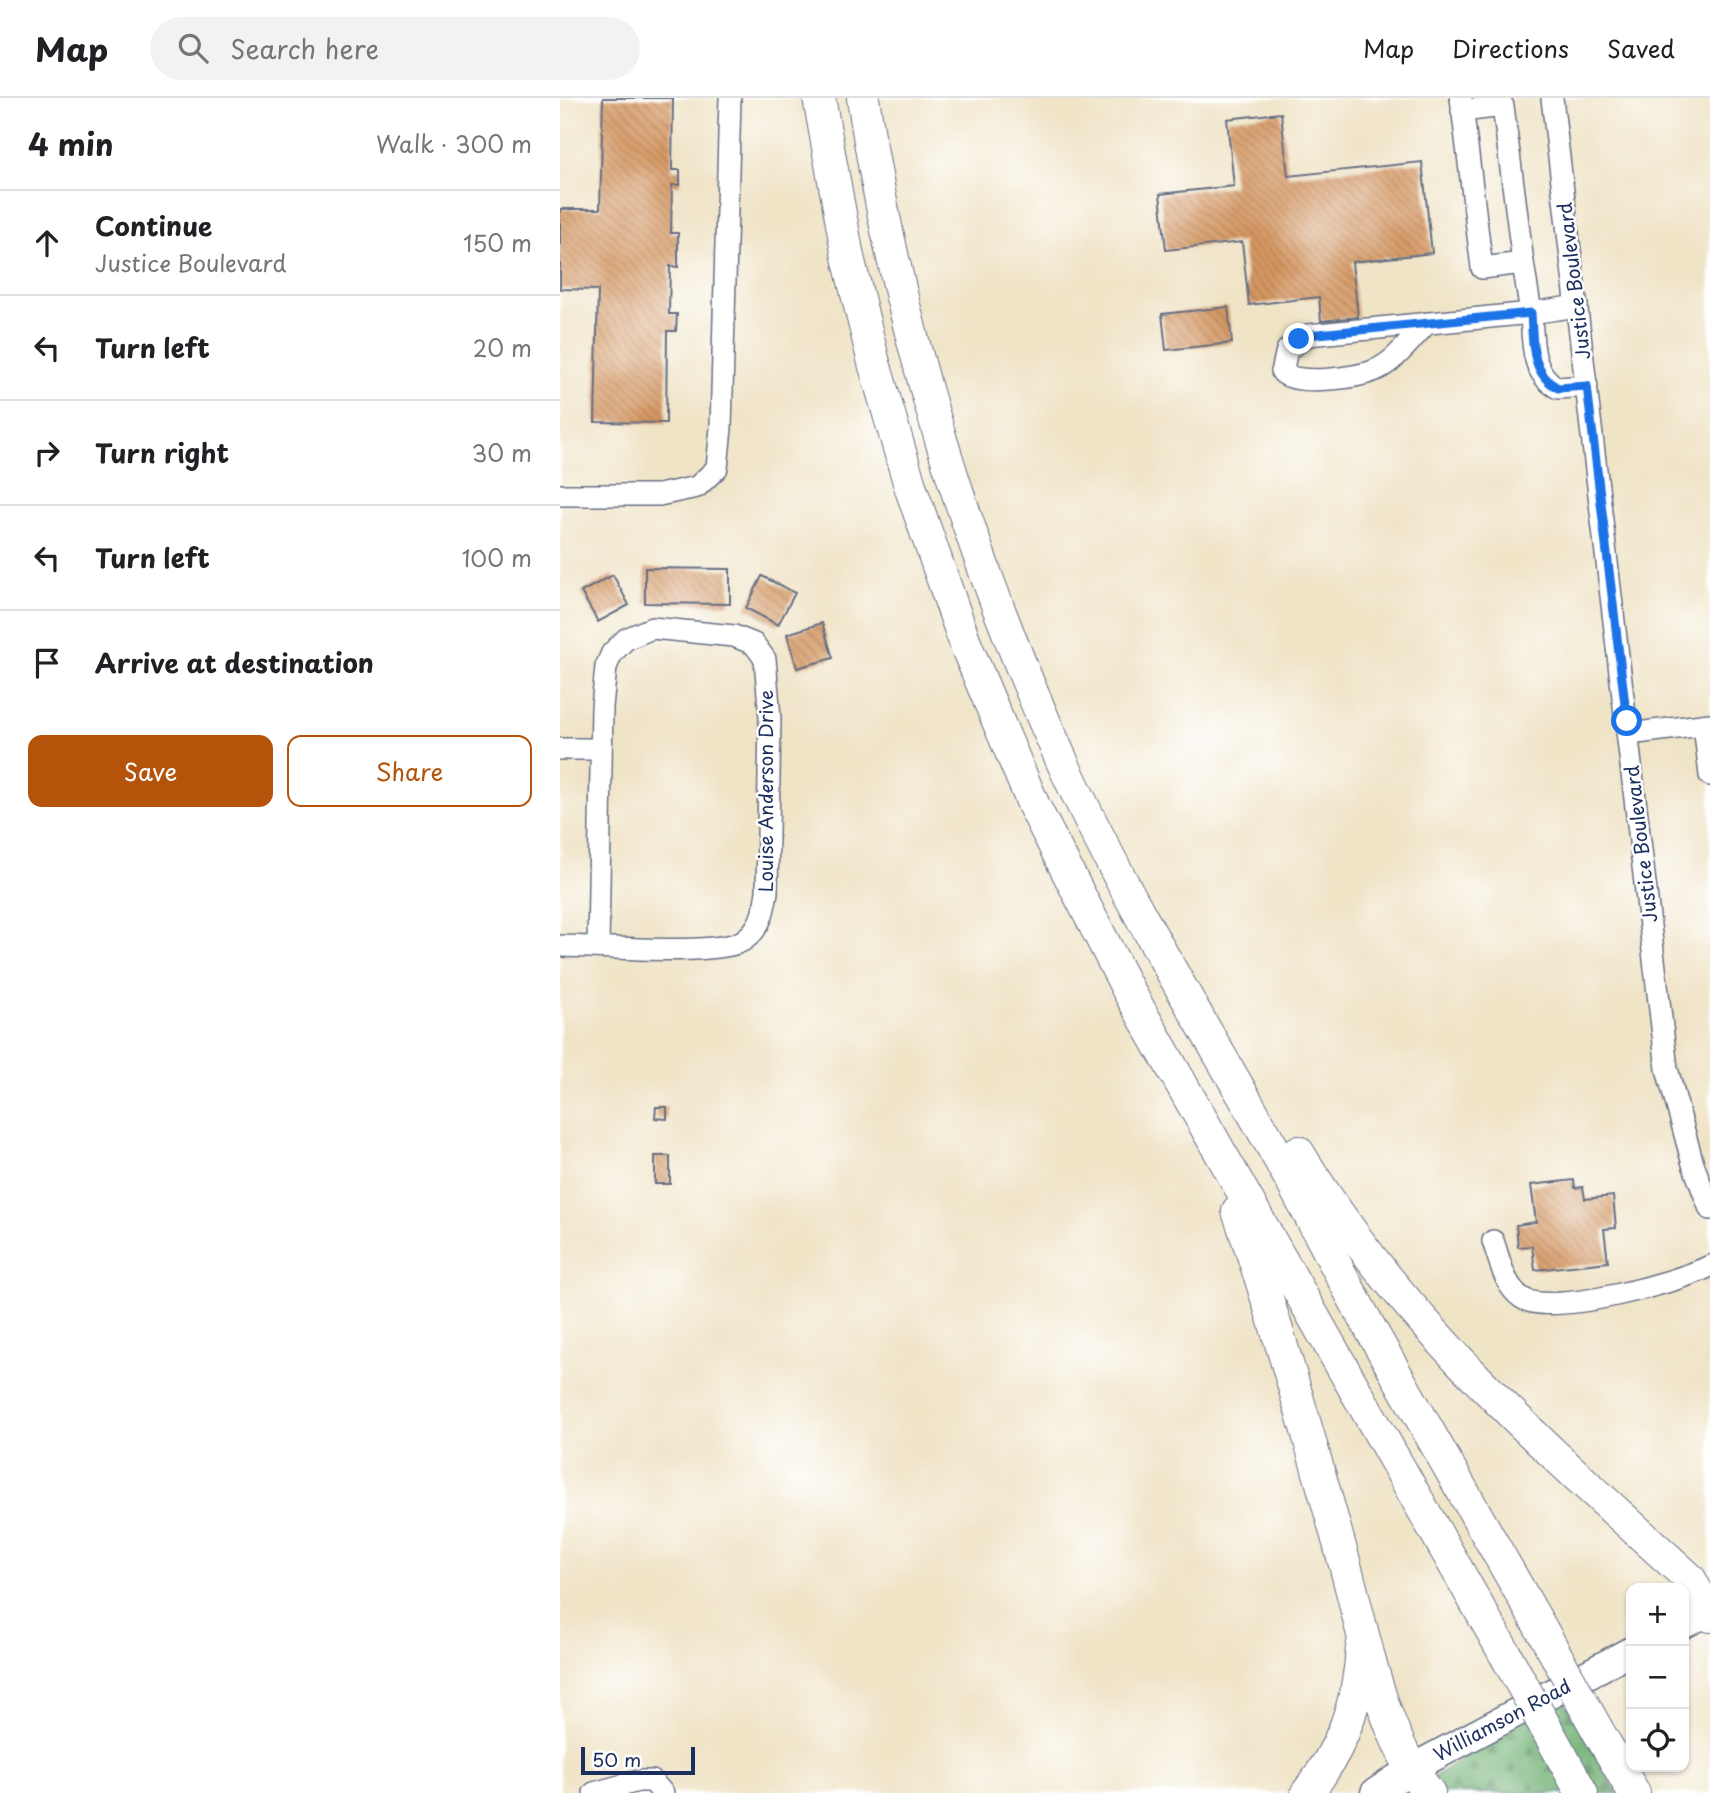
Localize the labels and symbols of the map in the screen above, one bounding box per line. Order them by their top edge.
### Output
street label: Justice Boulevard [1549,201,1597,361]
route end [1283,323,1314,354]
street label: Louise Anderson Drive [751,690,779,892]
route start [1611,705,1642,736]
street label: Justice Boulevard [1616,764,1664,924]
street label: Williamson Road [1428,1671,1575,1767]
scale bar [581,1744,695,1776]

